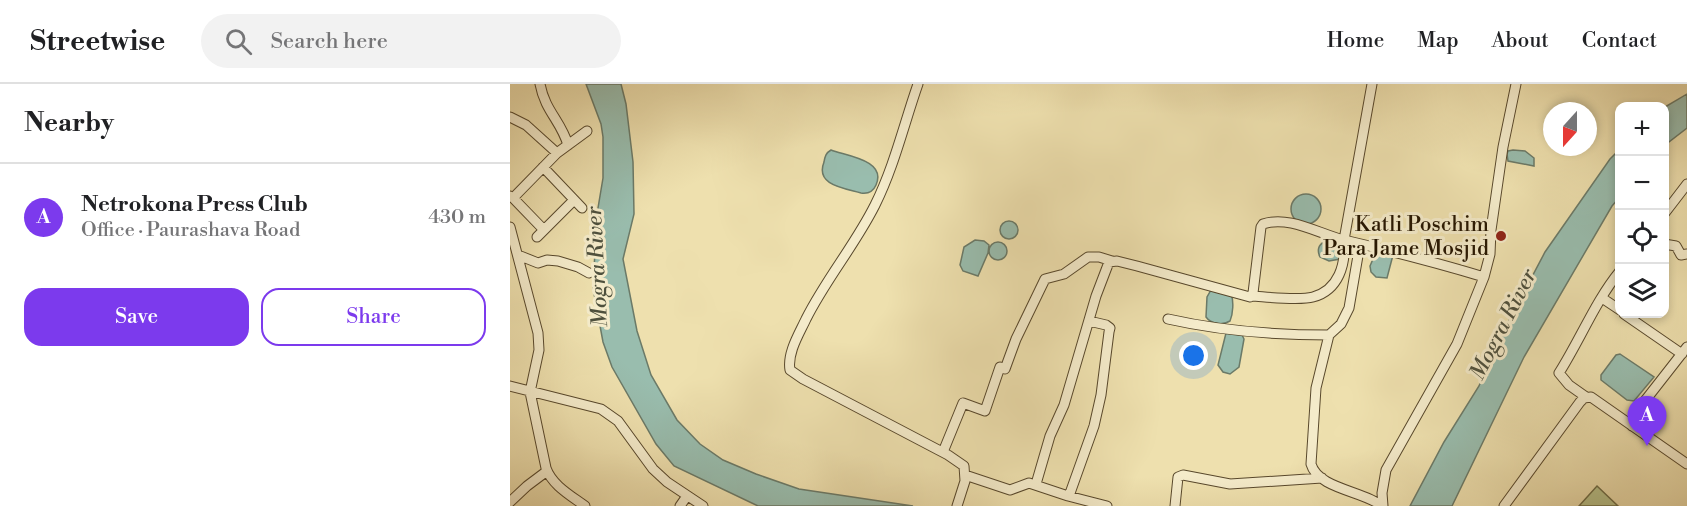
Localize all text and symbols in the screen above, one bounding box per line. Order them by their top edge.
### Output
search box [201,14,621,68]
text: Streetwise [30,24,165,59]
icon: search [222,25,255,58]
text: Search here [270,28,388,55]
text: Home [1327,28,1384,54]
text: Map [1417,28,1459,54]
text: About [1492,28,1549,54]
text: Contact [1582,28,1657,54]
north arrow [1543,102,1597,156]
map controls [1615,102,1669,318]
button: + [1615,102,1669,156]
text: Nearby [24,107,114,139]
button: − [1615,156,1669,210]
text: Netrokona Press Club [81,191,308,218]
text: A [36,205,51,230]
text: 430 m [428,205,486,230]
water label: Mogra River [581,205,614,328]
button: locate [1615,210,1669,264]
place label: Katli Poschim Para Jame Mosjid [1323,212,1489,262]
text: Office · Paurashava Road [81,218,300,243]
marker: Katli Poschim Para Jame Mosjid [1494,229,1508,243]
water label: Mogra River [1464,264,1543,385]
button: layers [1615,264,1669,318]
button: Save [24,288,249,346]
button: Share [261,288,486,346]
your location [1179,341,1208,370]
pin: A [1628,396,1666,446]

